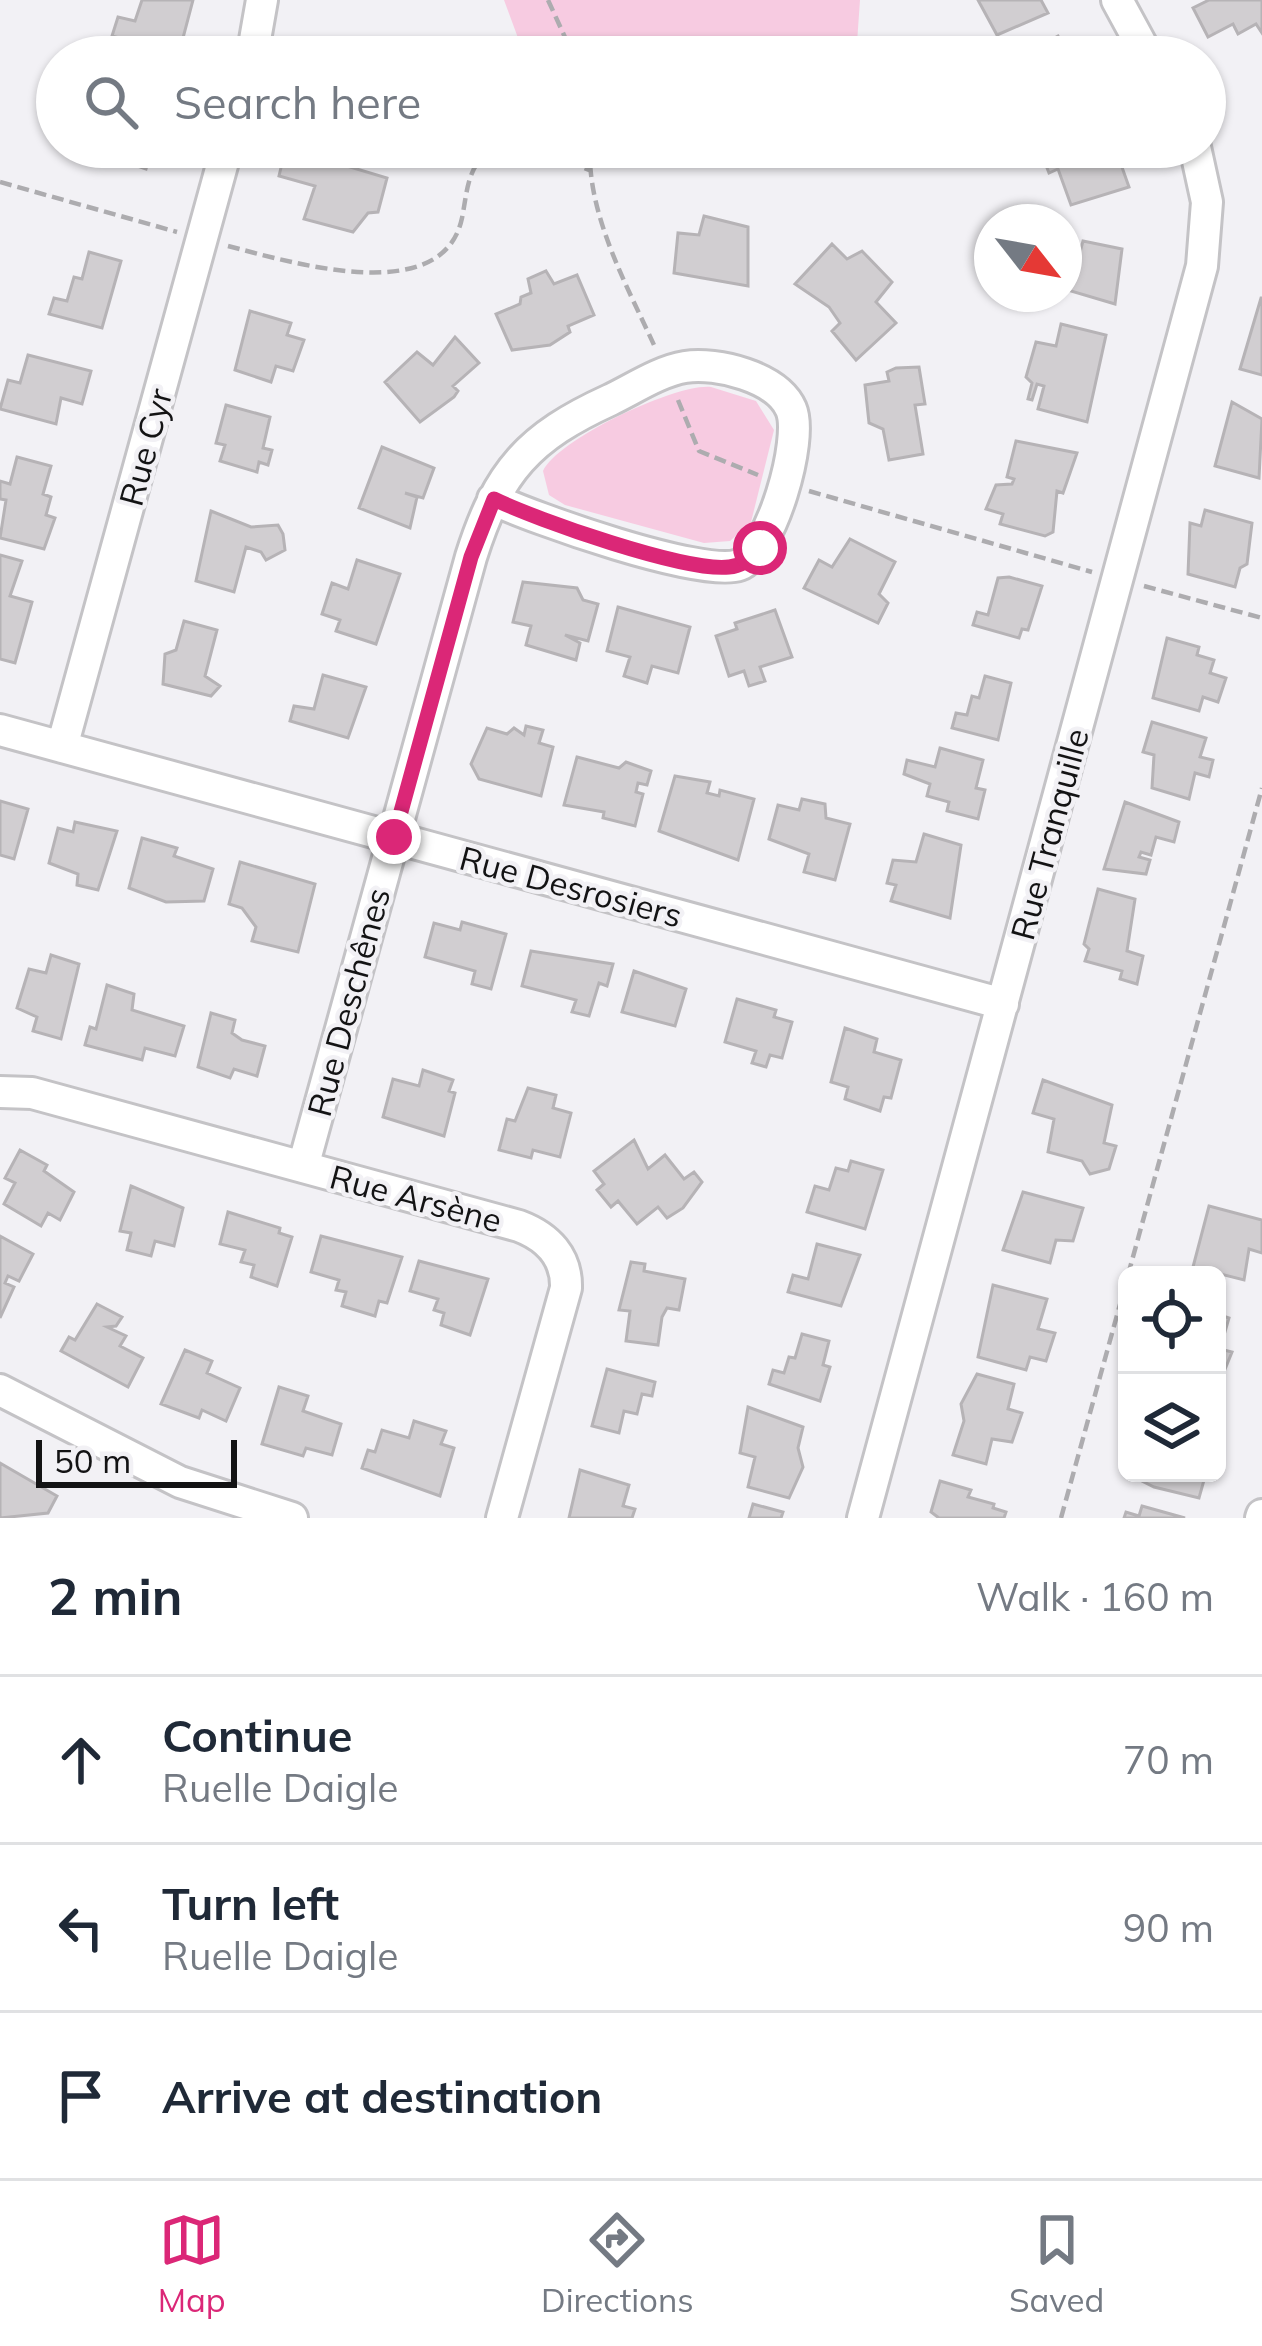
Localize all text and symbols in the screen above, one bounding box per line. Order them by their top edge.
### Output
search box [36,36,1226,168]
icon: search [78,69,144,135]
text: Search here [174,74,421,130]
north arrow [974,204,1082,312]
street label: Rue Cyr [110,384,180,510]
route start [733,521,787,575]
street label: Rue Tranquille [1001,724,1097,944]
route end [367,810,421,864]
street label: Rue Desrosiers [455,837,687,935]
street label: Rue Deschênes [298,883,398,1121]
street label: Rue Arsène [326,1155,506,1241]
map controls [1118,1266,1226,1482]
button: locate [1118,1266,1226,1374]
button: layers [1118,1374,1226,1482]
scale bar [36,1434,237,1487]
text: 50 m [54,1440,131,1481]
text: 2 min [48,1564,183,1628]
text: Walk · 160 m [976,1572,1214,1621]
text: Continue [162,1707,352,1763]
icon: ahead [48,1727,114,1793]
text: 70 m [1123,1735,1214,1784]
text: Ruelle Daigle [162,1763,399,1812]
text: Turn left [162,1875,339,1931]
icon: left [48,1895,114,1961]
text: 90 m [1123,1903,1214,1952]
text: Ruelle Daigle [162,1931,399,1980]
icon: arrive [48,2063,114,2129]
text: Arrive at destination [162,2068,602,2124]
tab: Map [158,2207,226,2320]
tab: Directions [541,2207,694,2320]
tab: Saved [1009,2207,1104,2320]

